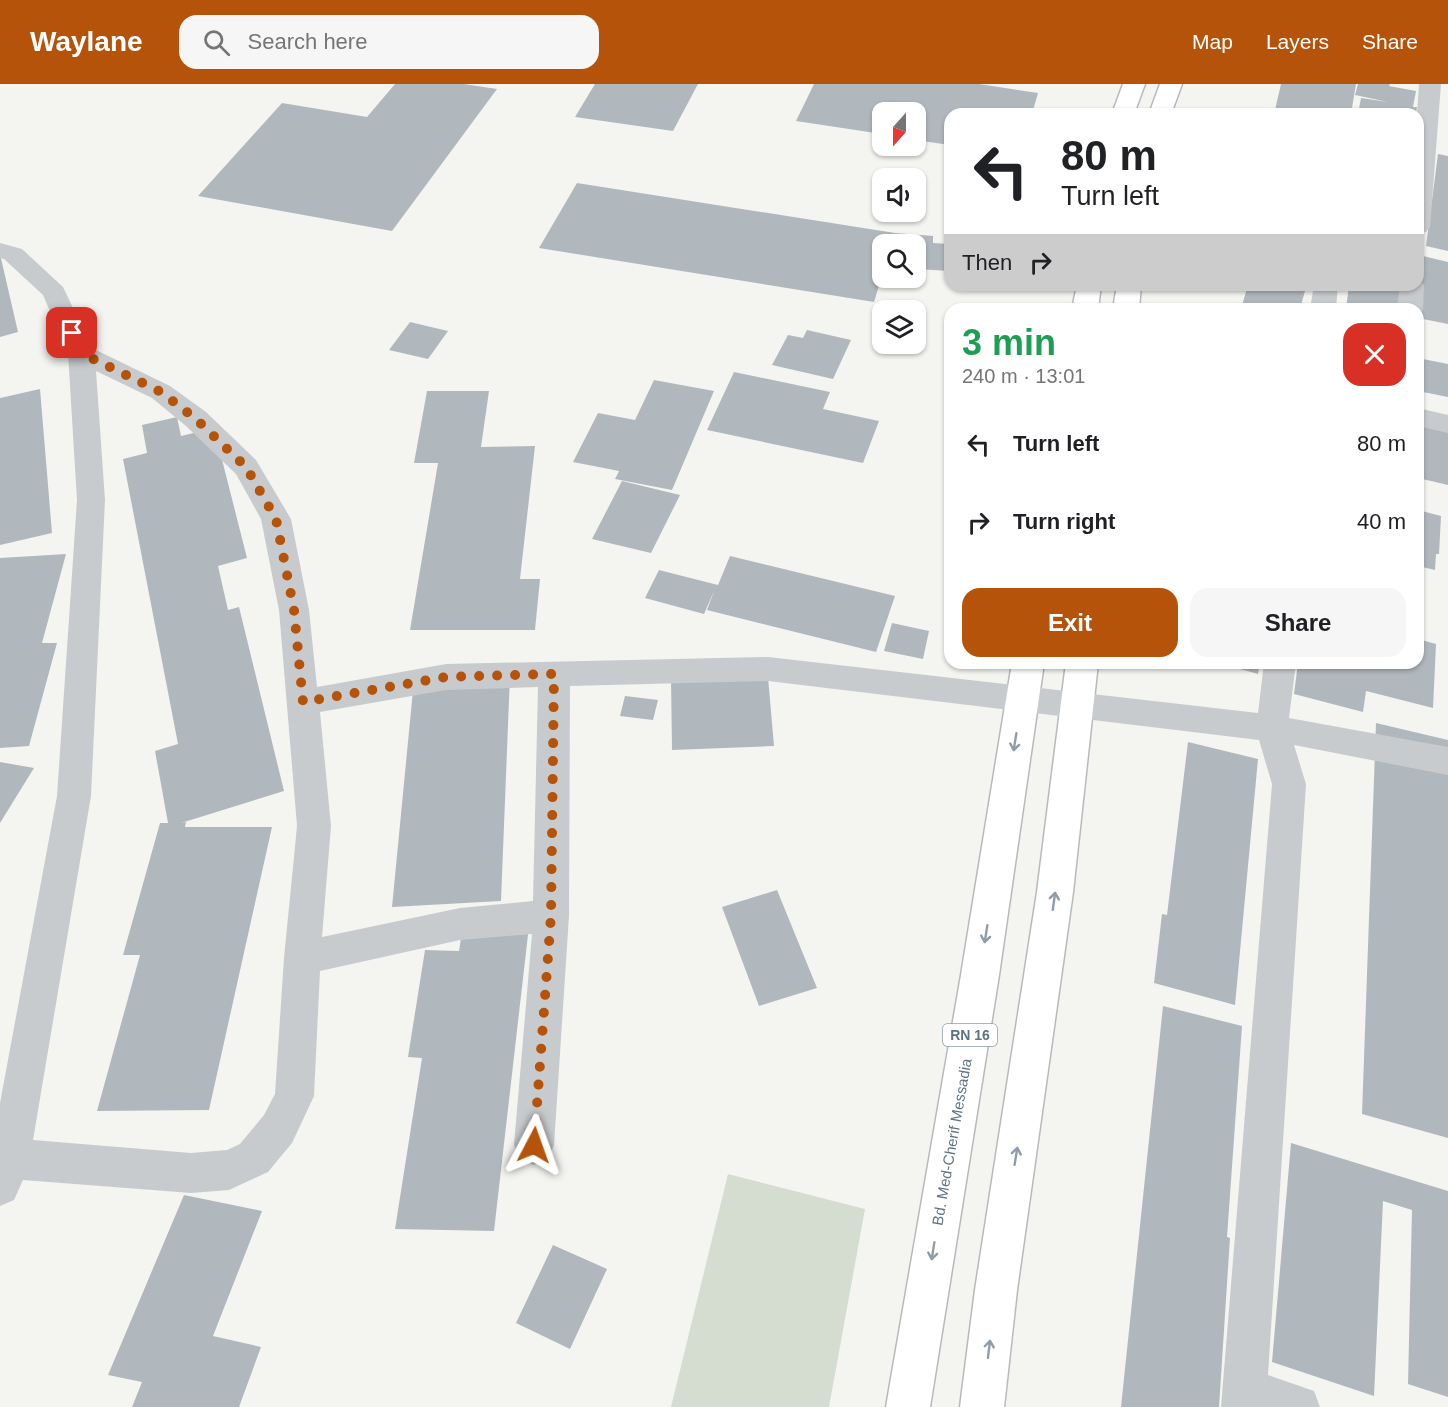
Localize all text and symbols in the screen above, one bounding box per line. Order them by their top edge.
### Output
search box [179,15,599,69]
text: Waylane [30,26,143,57]
icon: search [200,26,233,59]
text: Search here [248,29,367,54]
text: Map [1192,30,1233,53]
text: Layers [1266,30,1329,53]
text: Share [1362,30,1418,53]
north arrow [872,102,926,156]
map controls [872,102,926,354]
icon: left [962,132,1040,210]
text: 80 m [1061,132,1157,179]
button: sound [872,168,926,222]
text: Turn left [1061,181,1159,211]
button: search [872,234,926,288]
icon: right [1024,246,1057,279]
text: Then [962,250,1012,275]
button: layers [872,300,926,354]
pin [46,307,97,358]
icon: arrive [55,316,88,349]
text: 3 min [962,322,1056,363]
button: close [1343,323,1406,386]
text: 240 m · 13:01 [962,365,1085,387]
icon: left [962,428,995,461]
text: Turn left [1013,431,1099,456]
text: 80 m [1357,431,1406,456]
icon: right [962,506,995,539]
text: Turn right [1013,509,1115,534]
text: 40 m [1357,509,1406,534]
button: Exit [962,588,1178,657]
button: Share [1190,588,1406,657]
one-way arrow [1010,731,1021,751]
one-way arrow [1049,891,1060,911]
one-way arrow [980,924,991,944]
road number: RN 16 [943,1024,997,1046]
street label: Bd. Med-Cherif Messadia [928,1056,975,1227]
position arrow [502,1113,566,1177]
one-way arrow [1010,1146,1021,1166]
one-way arrow [928,1241,939,1260]
one-way arrow [984,1339,995,1359]

